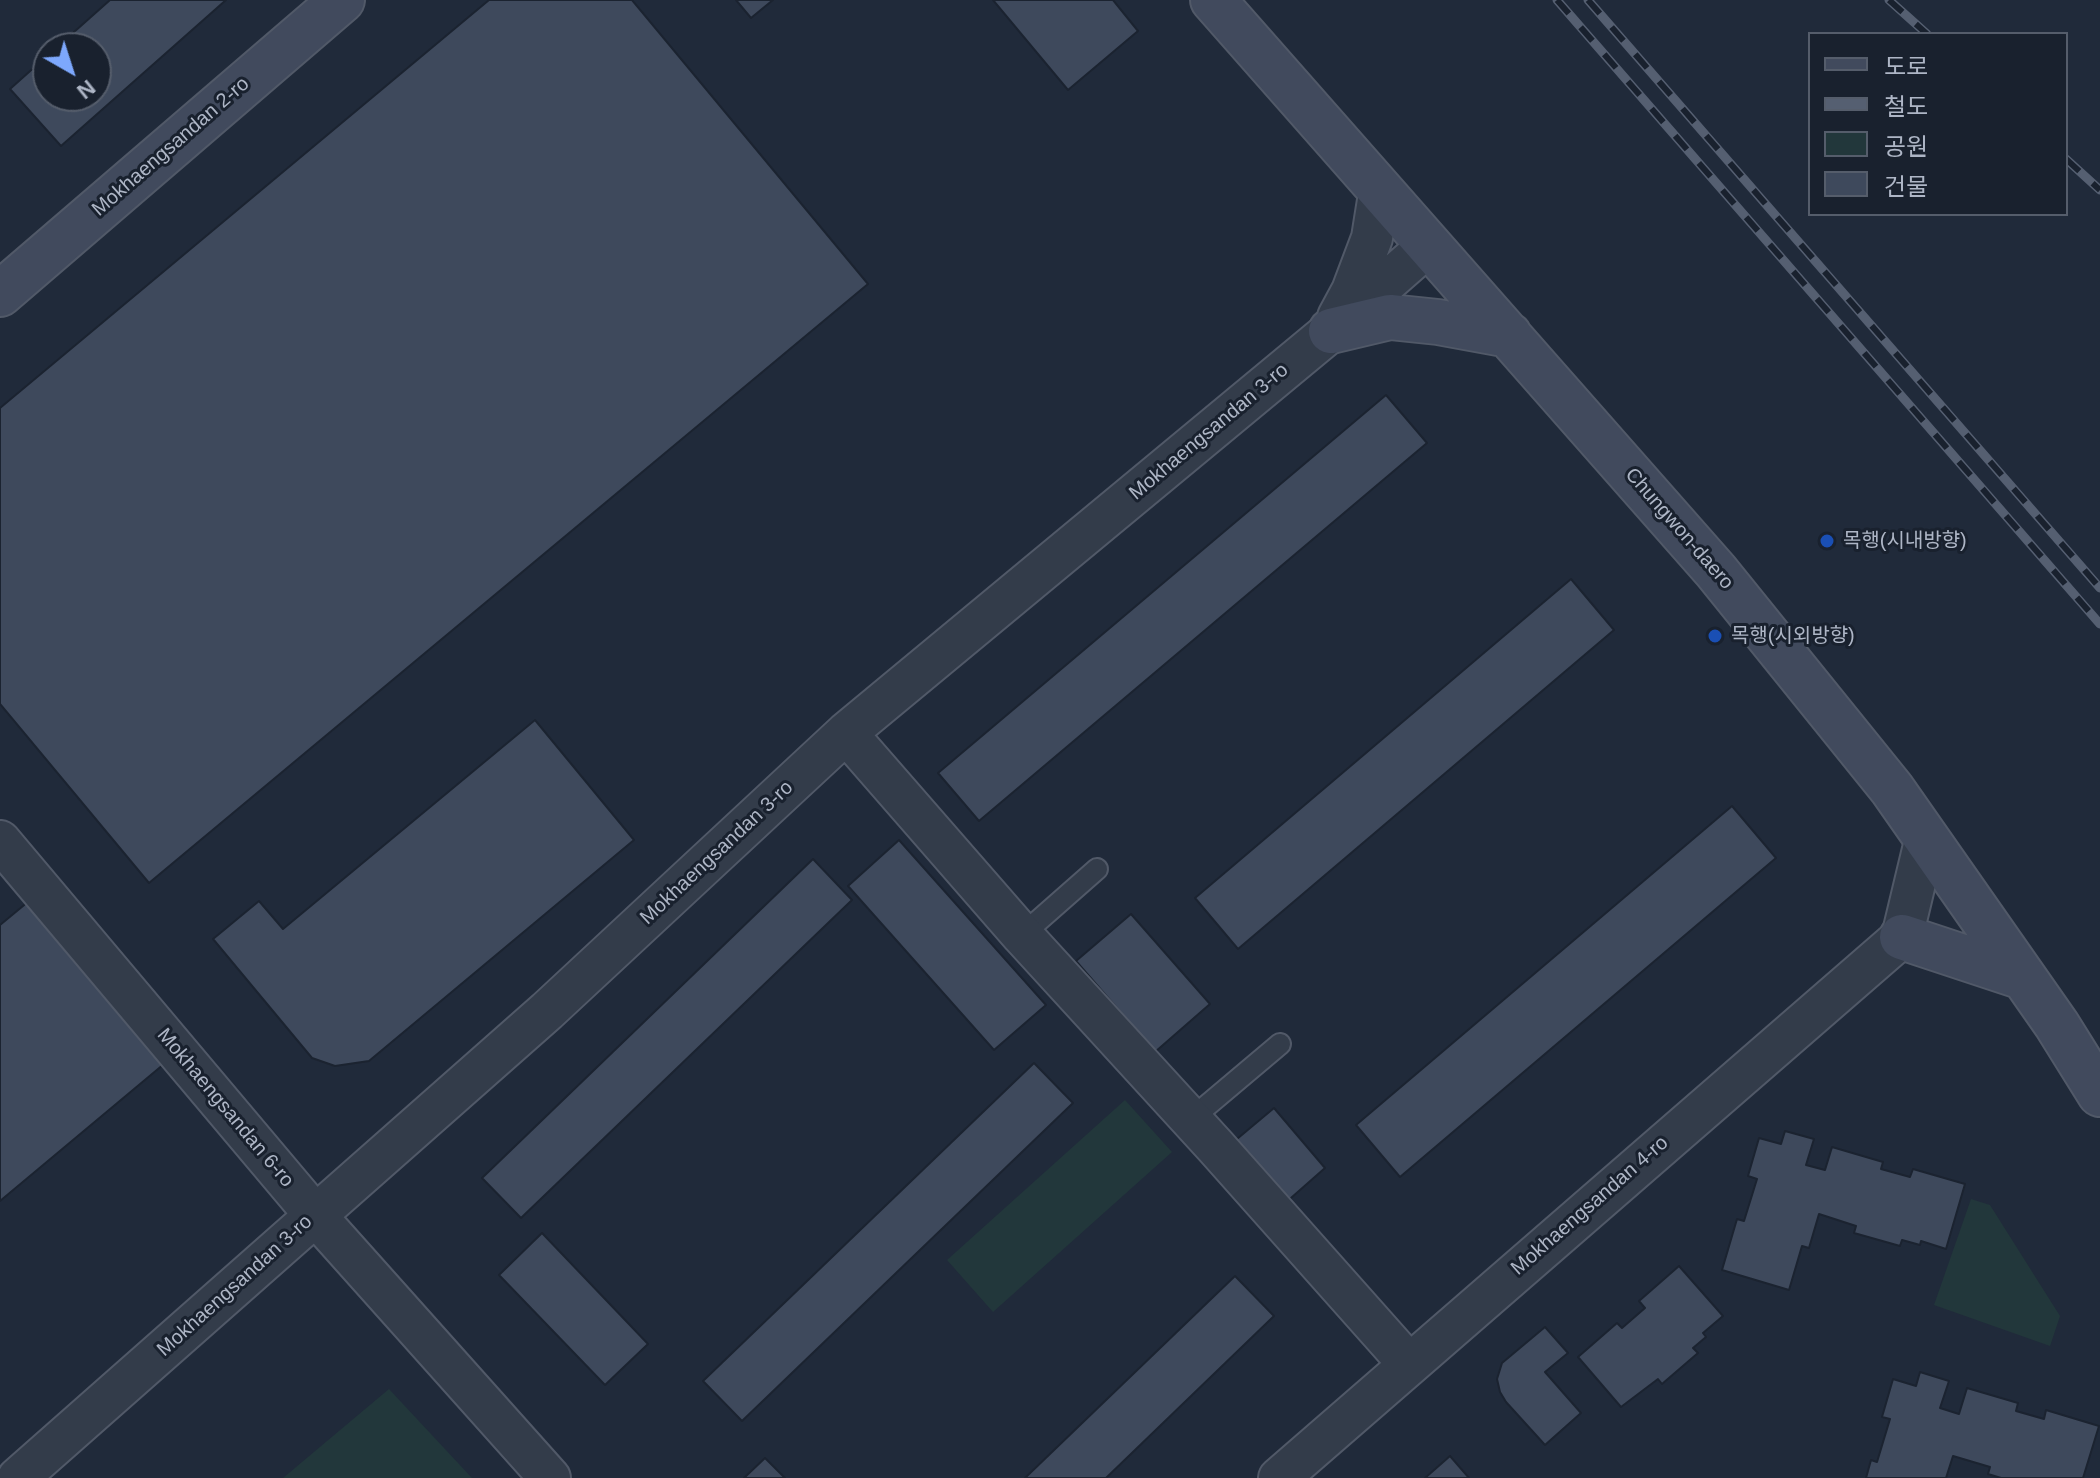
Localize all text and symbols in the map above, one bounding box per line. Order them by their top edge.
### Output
north arrow [32,32,112,112]
legend [1808,32,2068,216]
text: 도로 [1884,53,1928,80]
street label: Mokhaengsandan 2-ro [88,72,254,222]
text: N [72,75,100,104]
text: 철도 [1884,93,1928,120]
text: 공원 [1884,133,1928,160]
text: 건물 [1884,173,1928,200]
street label: Mokhaengsandan 3-ro [1125,358,1293,506]
street label: Chungwon-daero [1620,463,1738,595]
place label: 목행(시내방향) [1843,529,1967,553]
marker: 목행(시내방향) [1818,532,1836,550]
place label: 목행(시외방향) [1731,624,1855,648]
marker: 목행(시외방향) [1706,627,1724,645]
street label: Mokhaengsandan 3-ro [636,776,798,930]
street label: Mokhaengsandan 6-ro [151,1024,299,1192]
street label: Mokhaengsandan 4-ro [1507,1131,1673,1281]
street label: Mokhaengsandan 3-ro [153,1210,317,1362]

